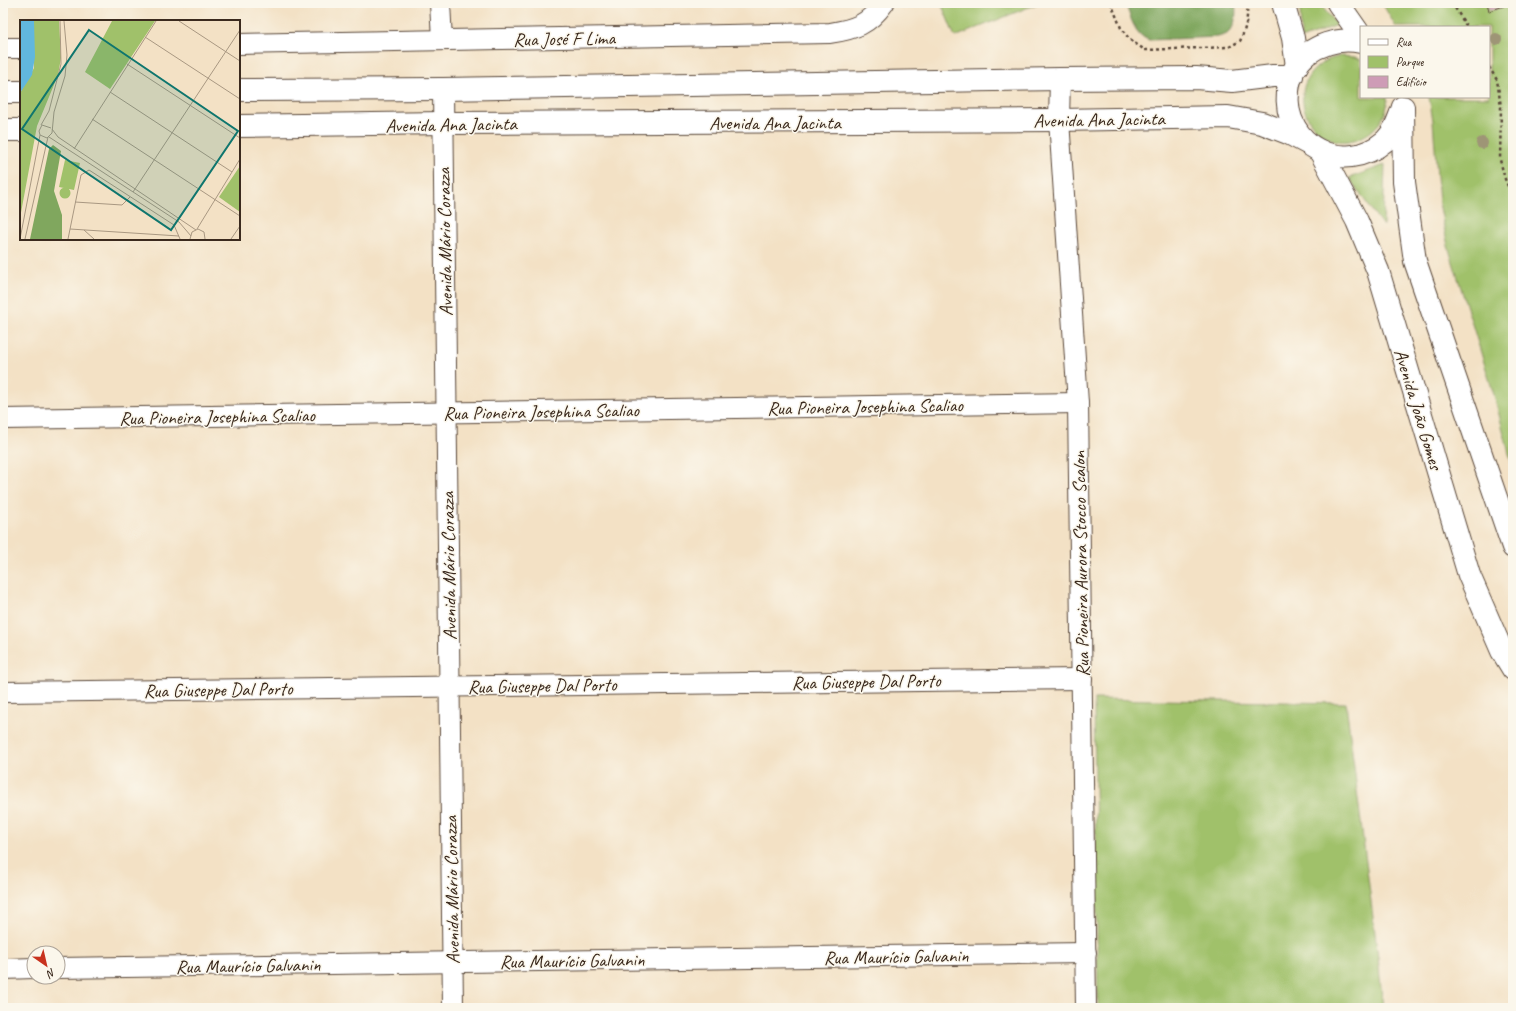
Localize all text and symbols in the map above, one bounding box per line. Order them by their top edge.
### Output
inset map [20,20,240,240]
street label: Rua José F Lima [513,26,616,52]
legend [1360,26,1490,98]
text: Rua [1396,34,1413,50]
text: Parque [1396,54,1425,70]
text: Edifício [1396,74,1428,90]
street label: Avenida Ana Jacinta [1033,107,1167,133]
street label: Avenida Ana Jacinta [709,111,842,135]
street label: Avenida Ana Jacinta [385,112,519,138]
street label: Avenida Mário Corazza [432,166,458,316]
street label: Avenida João Gomes [1388,346,1448,474]
street label: Rua Pioneira Josephina Scaliao [767,393,964,421]
street label: Rua Pioneira Josephina Scaliao [443,398,640,426]
street label: Rua Pioneira Josephina Scaliao [119,403,316,431]
street label: Rua Pioneira Aurora Stocco Scalon [1067,450,1095,677]
street label: Avenida Mário Corazza [436,490,462,640]
street label: Rua Giuseppe Dal Porto [791,669,942,695]
street label: Rua Giuseppe Dal Porto [467,673,618,699]
street label: Rua Giuseppe Dal Porto [143,677,294,703]
street label: Avenida Mário Corazza [439,814,465,964]
street label: Rua Maurício Galvanin [823,944,969,970]
north arrow [26,945,66,985]
street label: Rua Maurício Galvanin [499,948,645,974]
street label: Rua Maurício Galvanin [175,953,321,979]
text: N [43,966,58,982]

